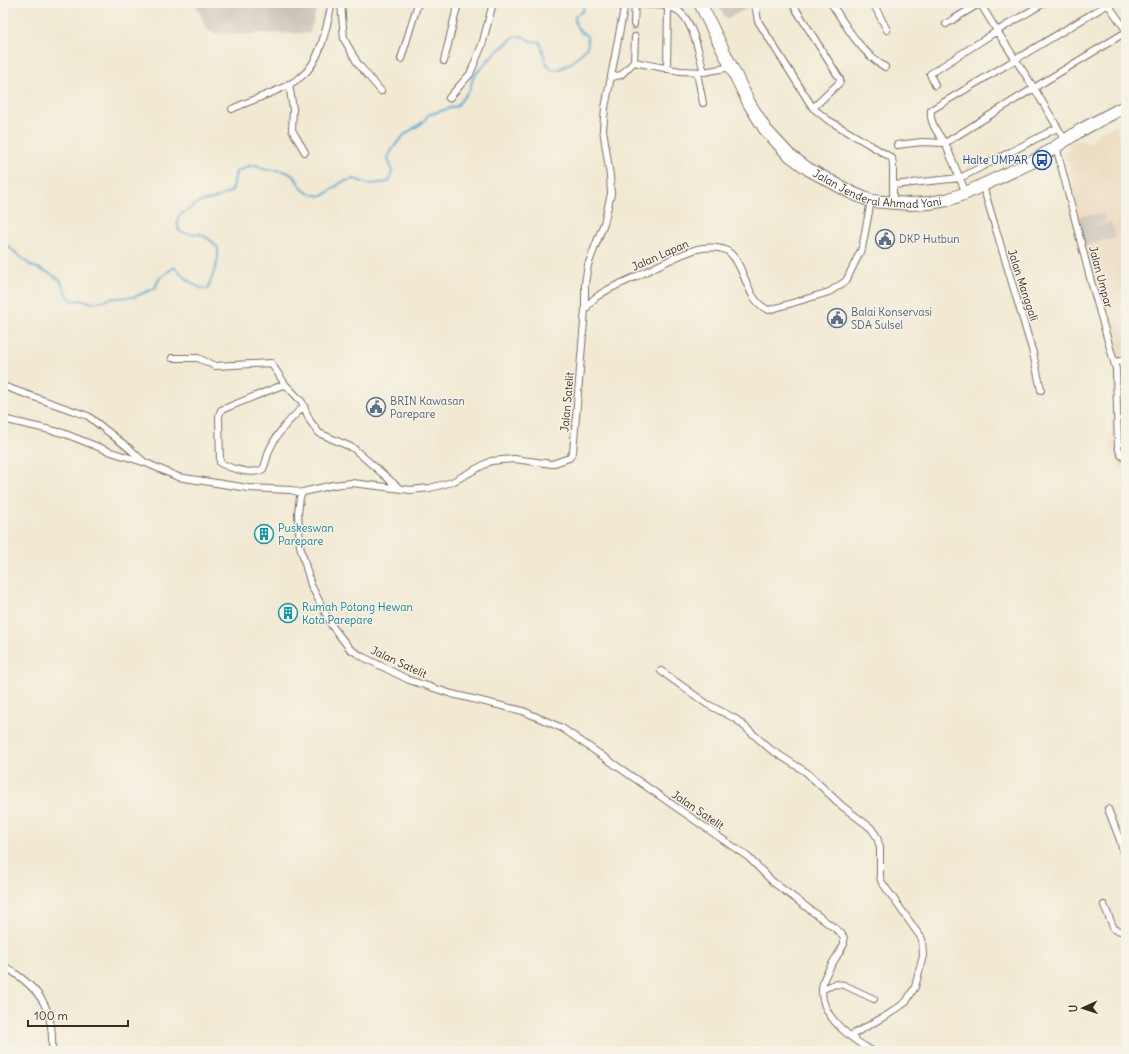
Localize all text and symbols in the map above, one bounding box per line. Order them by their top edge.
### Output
bus stop icon: Halte UMPAR [1031,149,1053,171]
place label: Halte UMPAR [962,153,1028,167]
street label: Jalan Jenderal Ahmad Yani [811,166,943,211]
public building icon: DKP Hutbun [874,228,896,250]
place label: DKP Hutbun [899,232,960,246]
street label: Jalan Lapan [629,236,691,274]
street label: Jalan Umpar [1086,244,1116,310]
street label: Jalan Manggali [1005,247,1041,323]
place label: Balai Konservasi SDA Sulsel [851,305,932,332]
public building icon: Balai Konservasi SDA Sulsel [826,307,848,329]
street label: Jalan Satelit [557,371,577,433]
place label: BRIN Kawasan Parepare [390,394,465,421]
public building icon: BRIN Kawasan Parepare [365,396,387,418]
place label: Puskeswan Parepare [278,521,334,548]
building icon: Puskeswan Parepare [253,523,275,545]
place label: Rumah Potong Hewan Kota Parepare [302,600,413,627]
building icon: Rumah Potong Hewan Kota Parepare [277,602,299,624]
street label: Jalan Satelit [369,643,429,681]
street label: Jalan Satelit [669,787,727,833]
north arrow [1063,988,1103,1028]
scale bar [28,1002,128,1028]
text: U [1066,1004,1080,1013]
text: 100 m [34,1008,68,1023]

